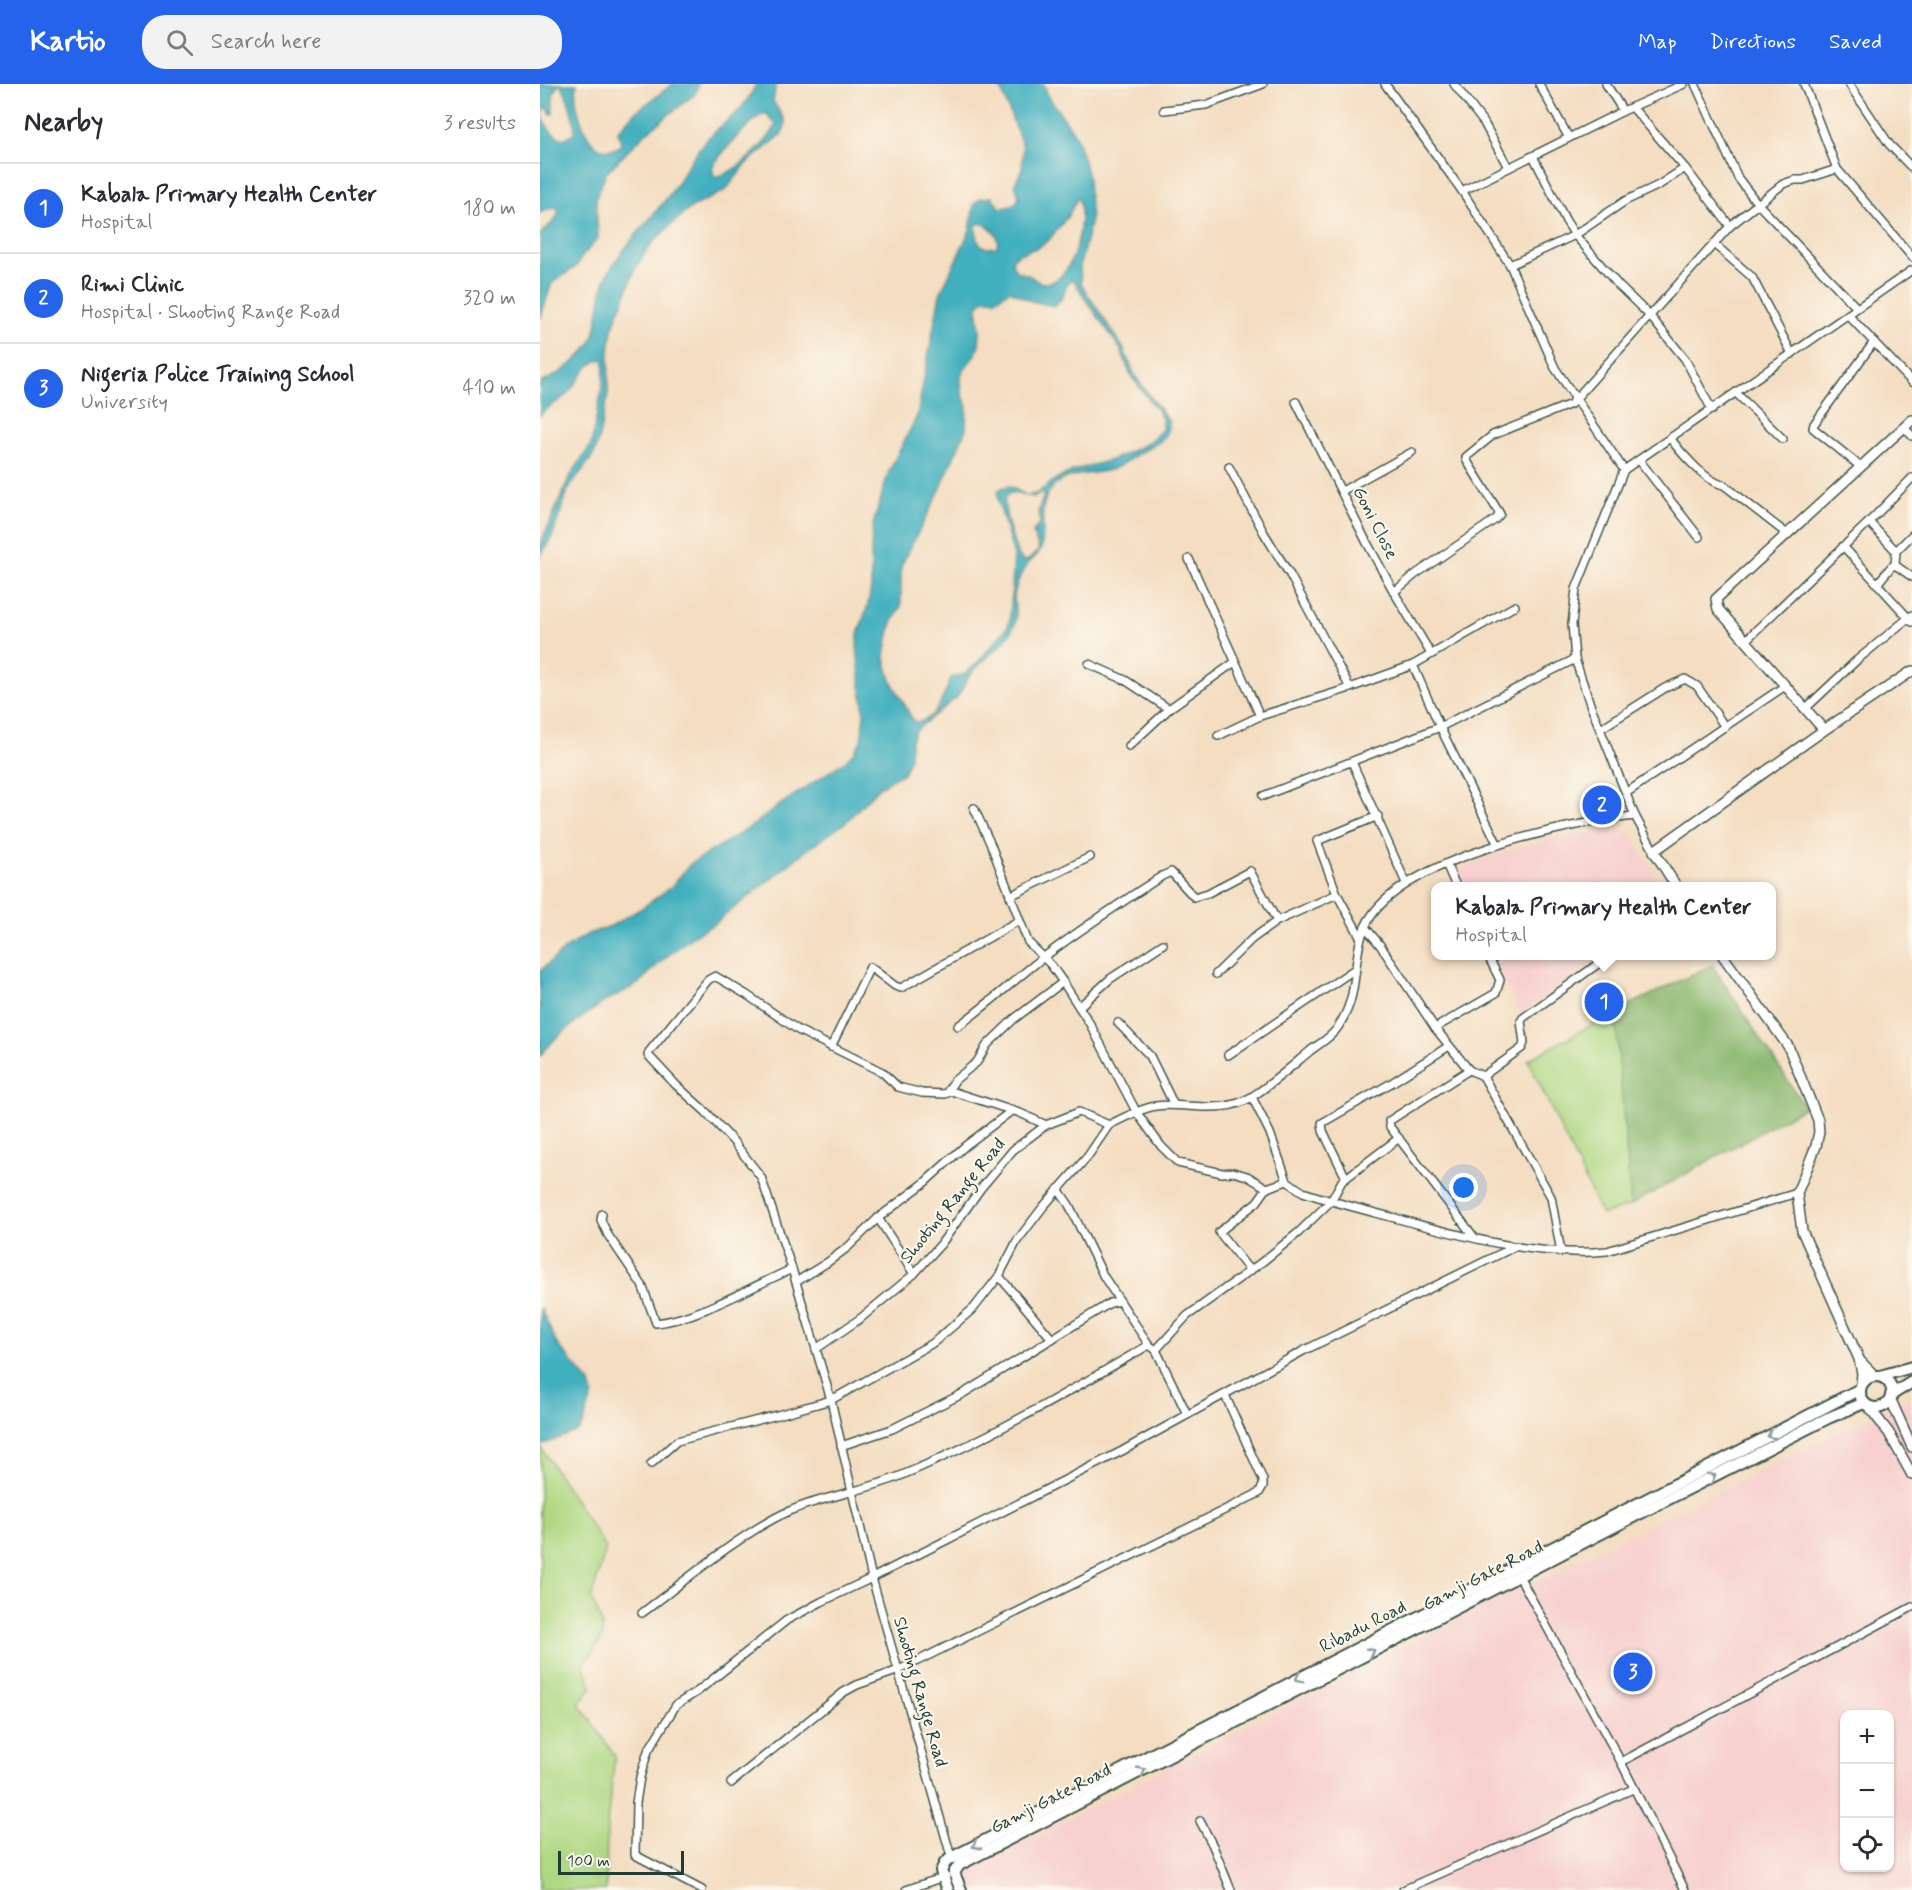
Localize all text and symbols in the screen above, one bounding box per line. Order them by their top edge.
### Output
search box [142,15,562,69]
text: Kartio [30,24,106,61]
icon: search [163,26,196,59]
text: Search here [211,28,322,56]
text: Map [1638,28,1677,56]
text: Directions [1710,28,1796,56]
text: Saved [1829,28,1882,56]
text: Nearby [24,106,103,140]
text: 3 results [444,110,516,137]
text: Kabala Primary Health Center [81,181,377,209]
text: 1 [39,195,48,222]
text: 180 m [463,195,516,222]
text: Hospital [81,209,152,236]
text: Rimi Clinic [81,271,184,299]
text: 2 [39,285,48,312]
text: 320 m [463,285,516,312]
text: Hospital · Shooting Range Road [81,299,340,326]
text: Nigeria Police Training School [81,361,355,389]
text: 3 [39,375,48,402]
text: 410 m [462,375,516,402]
text: University [81,389,168,416]
street label: Goni Close [1346,483,1404,564]
pin: 2 [1582,782,1622,828]
popup [1431,882,1776,960]
text: Kabala Primary Health Center [1455,894,1752,922]
text: Hospital [1455,922,1527,949]
pin: 1 [1584,980,1624,1024]
street label: Shooting Range Road [895,1133,1013,1270]
your location [1449,1173,1478,1202]
one-way arrow [1767,1428,1777,1439]
one-way arrow [1706,1472,1717,1484]
street label: Gamji Gate Road [1418,1535,1548,1617]
street label: Ribadu Road [1316,1595,1410,1659]
street label: Shooting Range Road [885,1614,953,1770]
one-way arrow [1365,1648,1375,1659]
pin: 3 [1614,1650,1652,1694]
one-way arrow [1295,1671,1305,1682]
map controls [1840,1710,1894,1872]
button: + [1840,1710,1894,1764]
street label: Gamji Gate Road [986,1758,1116,1840]
button: − [1840,1764,1894,1818]
one-way arrow [1136,1767,1146,1778]
button: locate [1840,1818,1894,1872]
one-way arrow [972,1838,983,1849]
scale bar [558,1848,684,1876]
text: 100 m [567,1851,610,1872]

